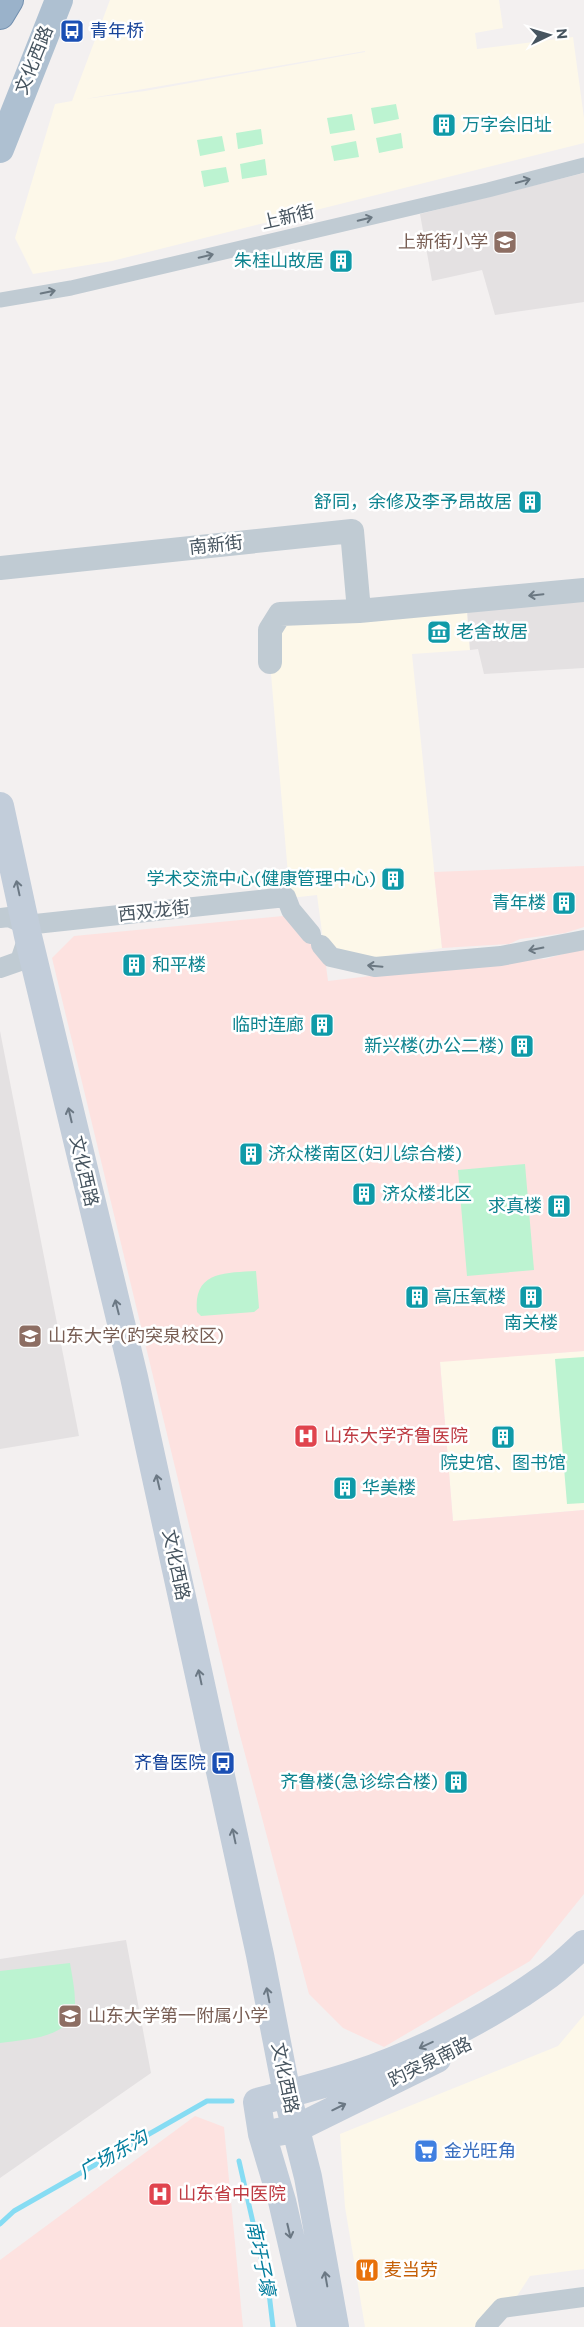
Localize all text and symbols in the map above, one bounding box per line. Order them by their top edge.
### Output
north arrow [524,10,574,60]
bus stop icon: 青年桥 [59,18,85,44]
place label: 青年桥 [90,19,144,41]
street label: 文化西路 [9,22,57,97]
text: N [554,28,571,40]
building icon: 万字会旧址 [431,112,457,138]
place label: 万字会旧址 [462,113,552,135]
one-way arrow [514,176,530,185]
street label: 上新街 [259,199,317,233]
one-way arrow [356,214,372,223]
school or university icon: 上新街小学 [492,229,518,255]
place label: 上新街小学 [398,230,488,252]
building icon: 朱桂山故居 [328,248,354,274]
place label: 朱桂山故居 [234,249,324,271]
one-way arrow [198,251,214,260]
one-way arrow [40,287,56,297]
building icon: 舒同，余修及李予昂故居 [517,489,543,515]
place label: 舒同，余修及李予昂故居 [314,490,512,512]
street label: 南新街 [188,530,244,558]
one-way arrow [528,590,544,600]
museum icon: 老舍故居 [426,619,452,645]
place label: 老舍故居 [456,620,528,642]
building icon: 学术交流中心(健康管理中心) [380,866,406,892]
place label: 学术交流中心(健康管理中心) [146,867,376,889]
one-way arrow [13,881,22,897]
building icon: 青年楼 [551,890,577,916]
place label: 青年楼 [492,891,546,913]
street label: 西双龙街 [117,895,191,925]
one-way arrow [529,945,545,955]
building icon: 和平楼 [121,952,147,978]
place label: 和平楼 [152,953,206,975]
one-way arrow [367,961,383,971]
building icon: 临时连廊 [309,1012,335,1038]
place label: 临时连廊 [232,1013,304,1035]
building icon: 新兴楼(办公二楼) [509,1033,535,1059]
place label: 新兴楼(办公二楼) [364,1034,504,1056]
one-way arrow [65,1107,74,1123]
street label: 文化西路 [66,1133,104,1208]
building icon: 济众楼南区(妇儿综合楼) [238,1141,264,1167]
place label: 济众楼南区(妇儿综合楼) [268,1142,462,1164]
building icon: 济众楼北区 [351,1181,377,1207]
place label: 济众楼北区 [382,1182,472,1204]
building icon: 求真楼 [546,1193,572,1219]
place label: 求真楼 [488,1194,542,1216]
building icon: 高压氧楼 [404,1284,430,1310]
building icon: 南关楼 [518,1284,544,1310]
place label: 高压氧楼 [434,1285,506,1307]
one-way arrow [111,1299,121,1315]
place label: 南关楼 [504,1311,558,1333]
school or university icon: 山东大学(趵突泉校区) [17,1323,43,1349]
place label: 山东大学(趵突泉校区) [48,1324,224,1346]
hospital icon: 山东大学齐鲁医院 [293,1423,319,1449]
place label: 山东大学齐鲁医院 [324,1424,468,1446]
building icon: 院史馆、图书馆 [490,1424,516,1450]
place label: 院史馆、图书馆 [440,1451,566,1473]
one-way arrow [153,1474,162,1490]
building icon: 华美楼 [332,1475,358,1501]
place label: 华美楼 [362,1476,416,1498]
street label: 文化西路 [159,1527,195,1602]
one-way arrow [195,1669,204,1685]
bus stop icon: 齐鲁医院 [210,1750,236,1776]
place label: 齐鲁医院 [134,1751,206,1773]
building icon: 齐鲁楼(急诊综合楼) [443,1769,469,1795]
place label: 齐鲁楼(急诊综合楼) [280,1770,438,1792]
one-way arrow [229,1828,238,1844]
one-way arrow [262,1987,272,2003]
school or university icon: 山东大学第一附属小学 [57,2003,83,2029]
place label: 山东大学第一附属小学 [88,2004,268,2026]
street label: 趵突泉南路 [384,2031,475,2091]
street label: 文化西路 [268,2040,304,2115]
one-way arrow [419,2041,434,2050]
one-way arrow [331,2102,346,2111]
water label: 广场东沟 [74,2124,153,2183]
supermarket icon: 金光旺角 [413,2138,439,2164]
place label: 金光旺角 [444,2139,516,2161]
hospital icon: 山东省中医院 [147,2181,173,2207]
place label: 山东省中医院 [178,2182,286,2204]
water label: 南圩子壕 [242,2218,281,2300]
one-way arrow [285,2223,294,2239]
restaurant icon: 麦当劳 [354,2257,380,2283]
place label: 麦当劳 [384,2258,438,2280]
one-way arrow [321,2271,331,2287]

